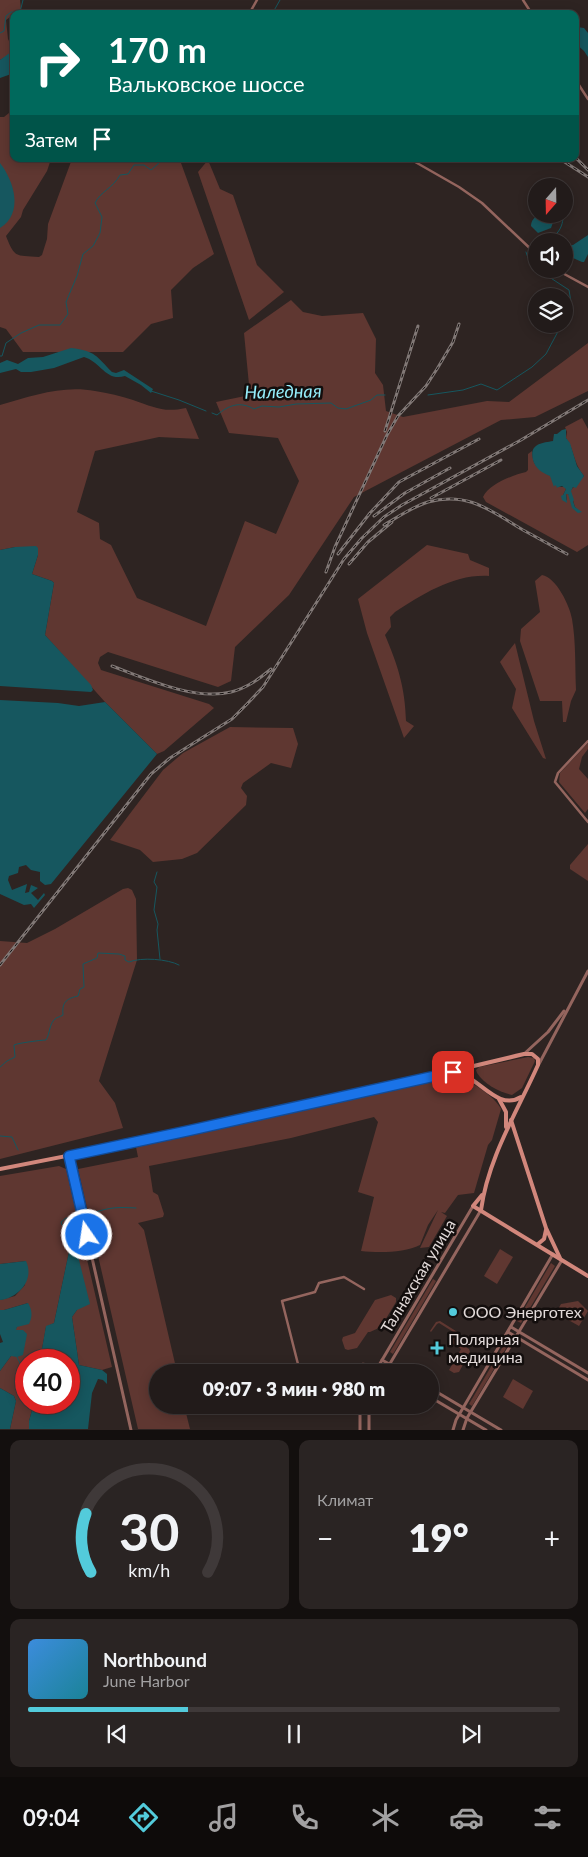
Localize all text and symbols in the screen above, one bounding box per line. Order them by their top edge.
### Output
text: 170 m [108,28,207,70]
icon: right [25,30,90,95]
text: Вальковское шоссе [108,70,305,97]
icon: arrive [88,125,116,153]
text: Затем [25,128,78,151]
north arrow [528,178,572,222]
map controls [528,178,573,333]
button: sound [528,233,573,278]
button: layers [528,288,573,333]
water label: Наледная [244,379,322,403]
pin [432,1051,474,1093]
icon: arrive [439,1058,467,1086]
position arrow [60,1208,112,1260]
street label: Талнахская улица [376,1216,459,1336]
place label: ООО Энерготех [463,1302,582,1321]
marker: ООО Энерготех [447,1306,459,1318]
place label: Полярная медицина [448,1329,523,1366]
marker: Полярная медицина [430,1341,444,1355]
speed limit sign: 40 [15,1349,80,1414]
text: 09:07 · 3 мин · 980 m [203,1377,385,1400]
text: Климат [317,1490,373,1509]
text: 30 [119,1500,180,1562]
text: 19° [409,1514,468,1560]
text: − [317,1521,333,1555]
text: + [544,1521,560,1555]
text: km/h [129,1559,170,1581]
text: Northbound [103,1648,207,1671]
text: June Harbor [103,1671,190,1690]
icon: previous [103,1720,131,1748]
icon: pause [280,1720,308,1748]
icon: next [457,1720,485,1748]
icon: directions [126,1800,161,1835]
icon: music [206,1800,241,1835]
icon: phone [287,1800,322,1835]
icon: climate [368,1800,403,1835]
icon: car [449,1800,484,1835]
icon: filters [530,1800,565,1835]
text: 09:04 [23,1804,80,1831]

